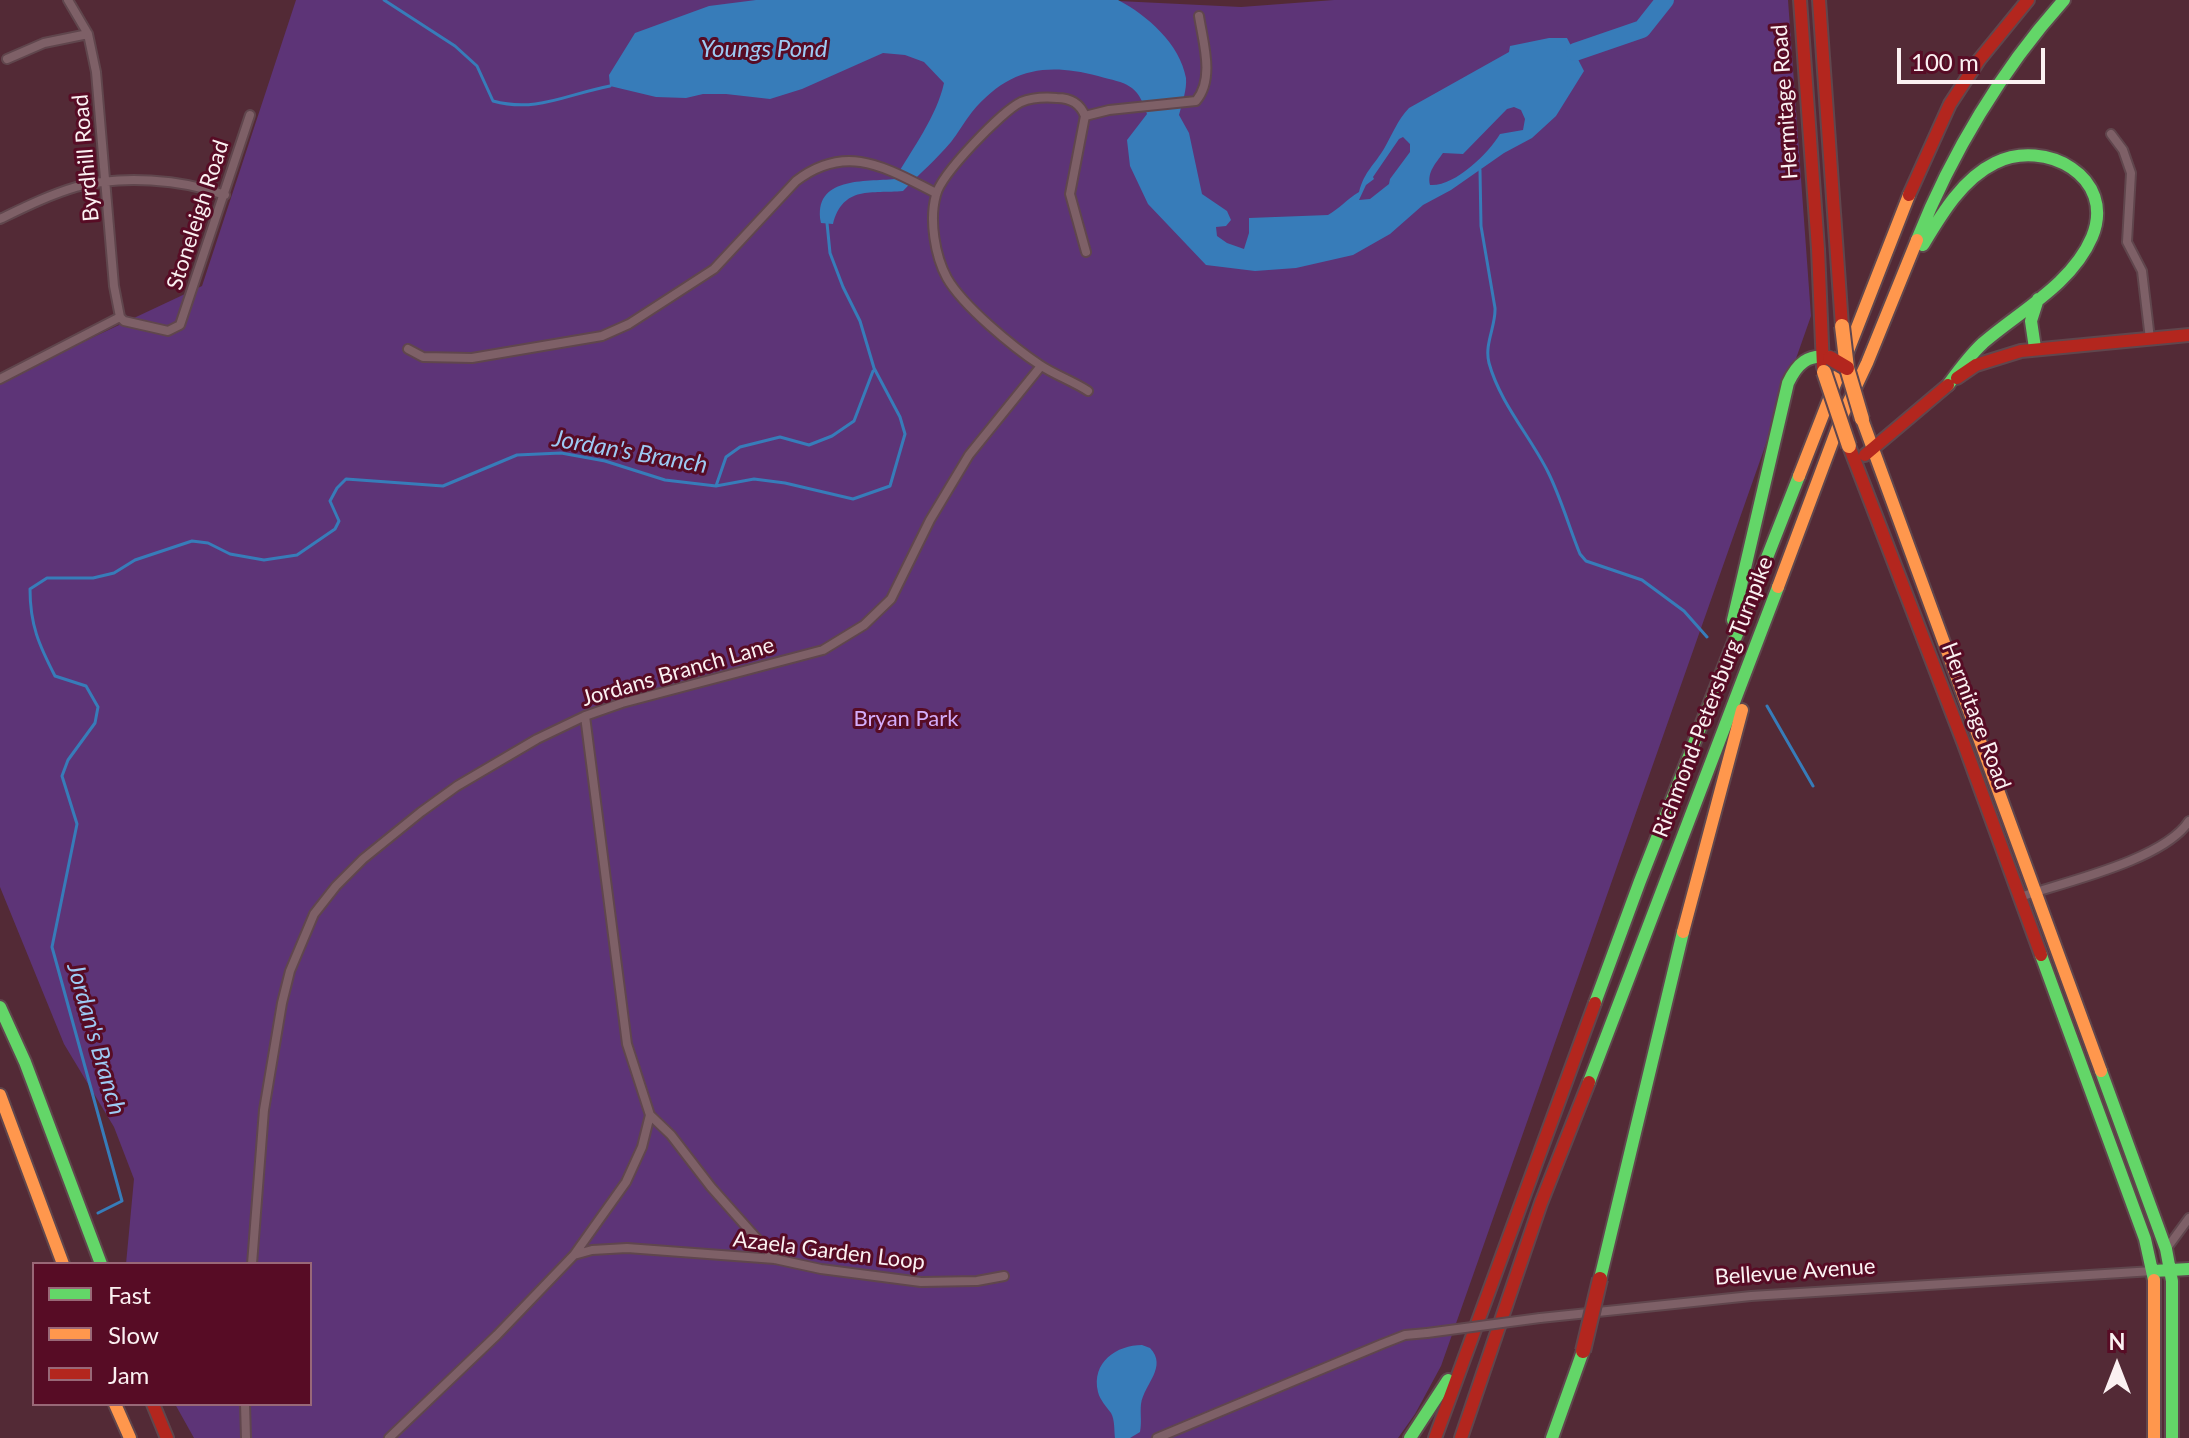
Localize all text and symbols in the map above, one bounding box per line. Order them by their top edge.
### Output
street label: Hermitage Road [1766,23,1804,181]
scale bar [1901,32,2049,82]
water label: Youngs Pond [700,35,828,63]
text: 100 m [1911,47,1979,76]
street label: Byrdhill Road [67,93,105,223]
street label: Stoneleigh Road [161,137,235,293]
water label: Jordan's Branch [550,424,710,480]
street label: Richmond-Petersburg Turnpike [1647,553,1779,841]
street label: Jordans Branch Lane [579,632,777,712]
street label: Hermitage Road [1936,639,2016,793]
park label: Bryan Park [854,706,958,732]
water label: Jordan's Branch [61,960,131,1118]
street label: Azaela Garden Loop [731,1226,927,1276]
street label: Bellevue Avenue [1714,1253,1876,1291]
legend [32,1262,312,1406]
text: Fast [108,1280,151,1309]
text: Slow [108,1320,159,1349]
north arrow [2077,1326,2157,1406]
text: N [2109,1328,2125,1355]
text: Jam [108,1360,149,1389]

